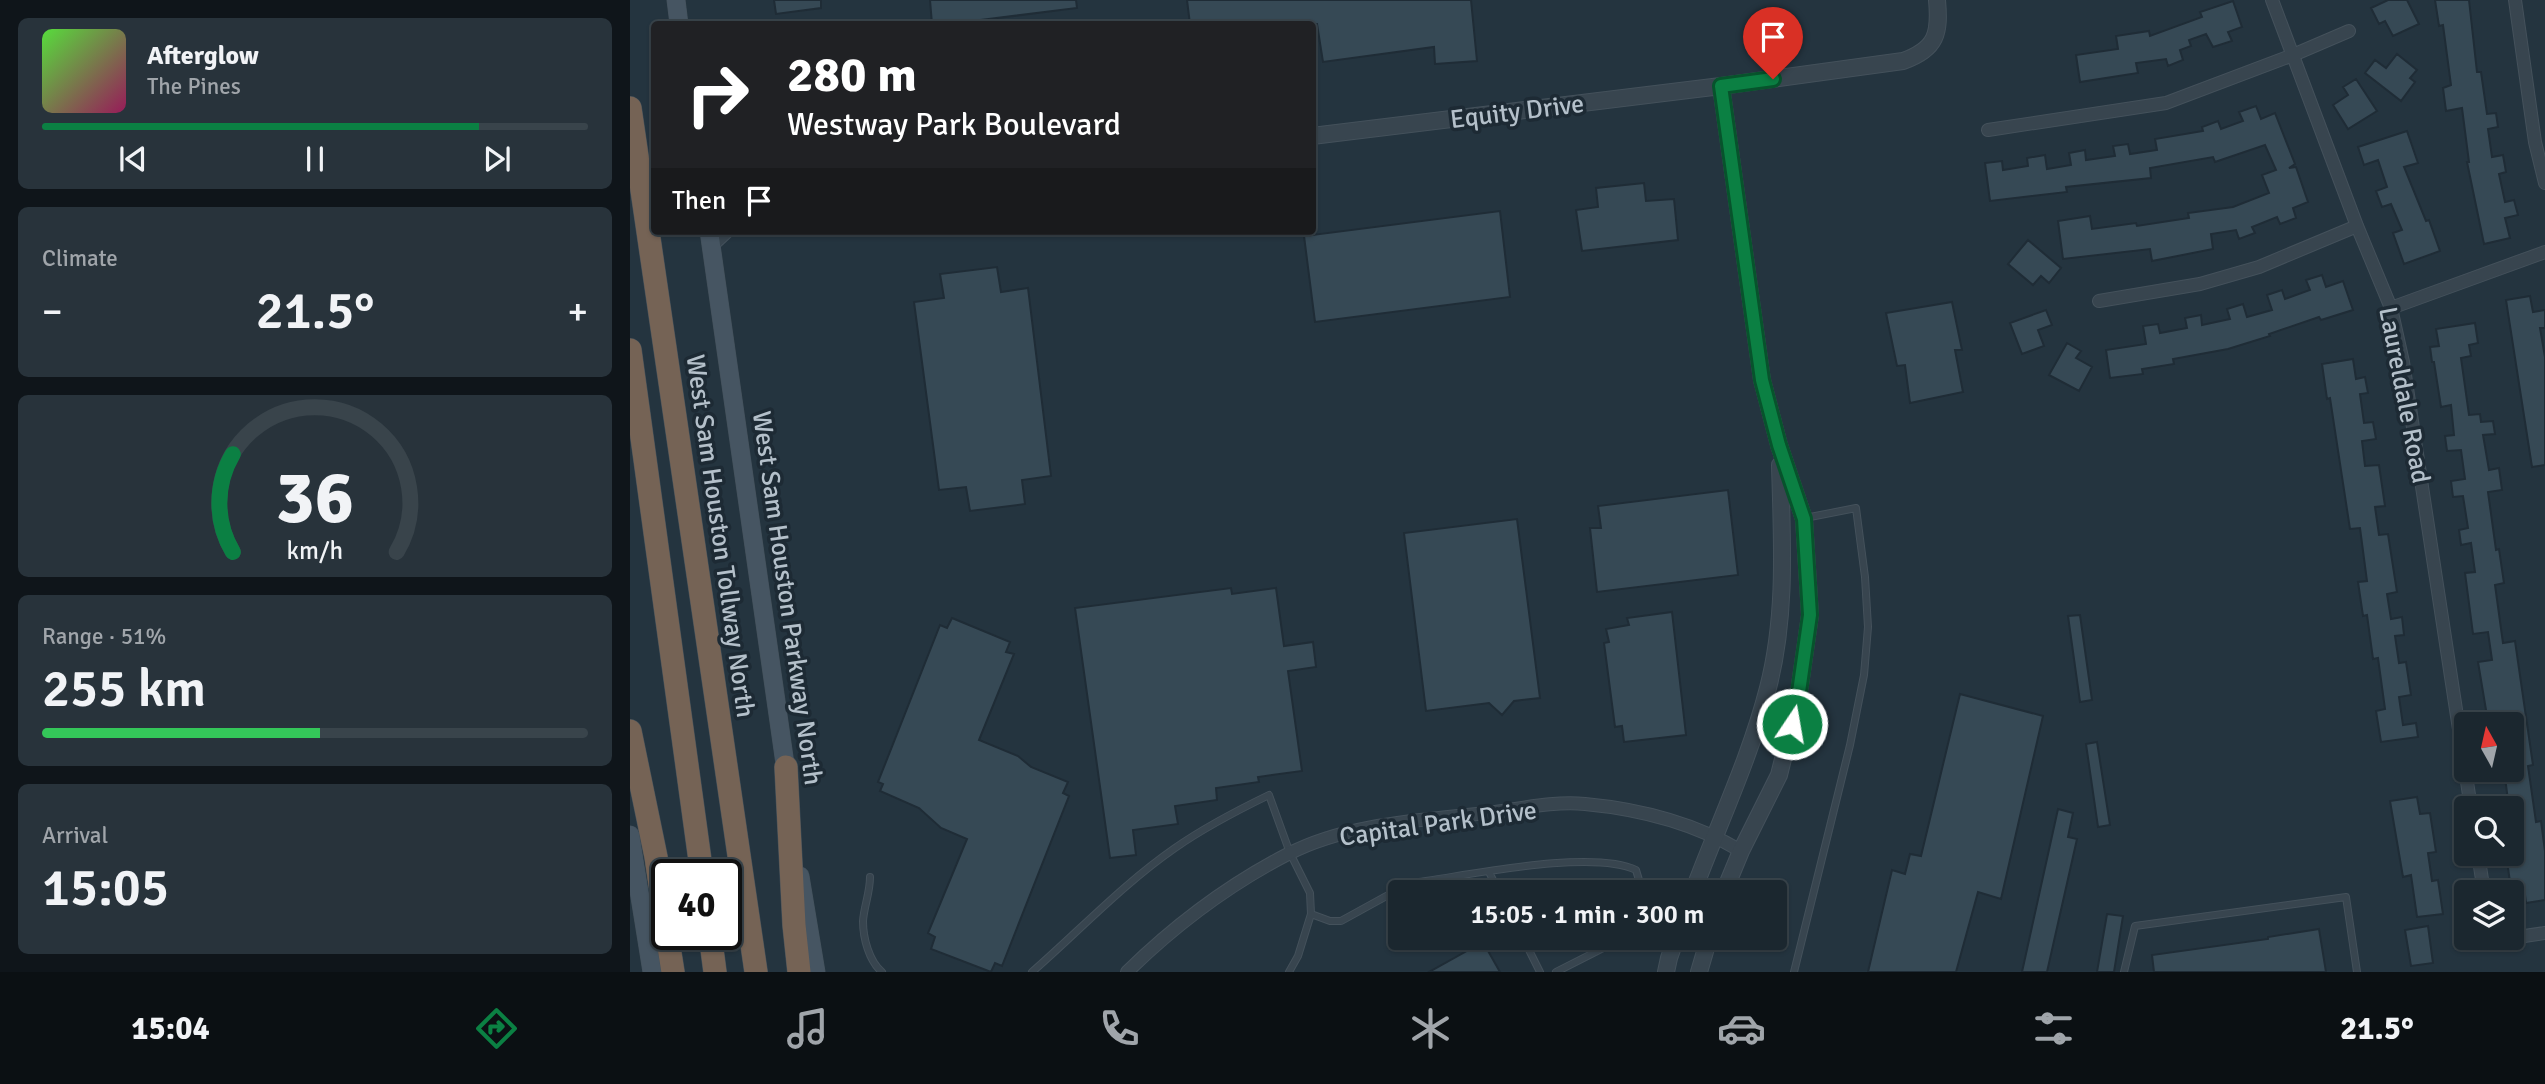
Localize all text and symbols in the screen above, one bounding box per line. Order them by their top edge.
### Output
pin [1743,7,1803,79]
icon: arrive [1754,18,1792,56]
text: Afterglow [147,40,259,72]
text: 280 m [787,45,917,105]
icon: right [672,49,763,140]
text: The Pines [147,72,241,101]
street label: Equity Drive [1448,88,1586,136]
text: Westway Park Boulevard [787,105,1121,144]
icon: previous [114,140,152,178]
icon: pause [296,140,334,178]
icon: next [478,140,516,178]
icon: arrive [740,182,778,220]
text: Then [672,185,726,217]
text: Climate [42,244,118,273]
text: 21.5° [256,279,374,343]
text: − [42,288,63,335]
text: + [567,288,588,335]
street label: Laureldale Road [2371,304,2437,486]
street label: West Sam Houston Tollway North [679,353,761,720]
street label: West Sam Houston Parkway North [745,409,829,787]
text: 36 [276,454,354,543]
text: km/h [287,535,343,566]
text: Range · 51% [42,622,166,651]
text: 255 km [42,657,206,721]
position arrow [1755,687,1829,761]
north arrow [2454,712,2524,782]
map controls [2454,712,2524,950]
street label: Capital Park Drive [1337,794,1539,854]
button: search [2454,796,2524,866]
text: Arrival [42,821,108,850]
text: 15:05 [42,856,169,920]
speed limit sign: 40 [651,859,742,950]
button: layers [2454,880,2524,950]
text: 15:05 · 1 min · 300 m [1471,899,1704,931]
icon: directions [472,1004,521,1053]
icon: music [783,1004,832,1053]
icon: phone [1095,1004,1144,1053]
icon: climate [1406,1004,1455,1053]
icon: car [1717,1004,1766,1053]
icon: filters [2029,1004,2078,1053]
text: 15:04 [131,1009,210,1048]
text: 21.5° [2340,1009,2414,1048]

